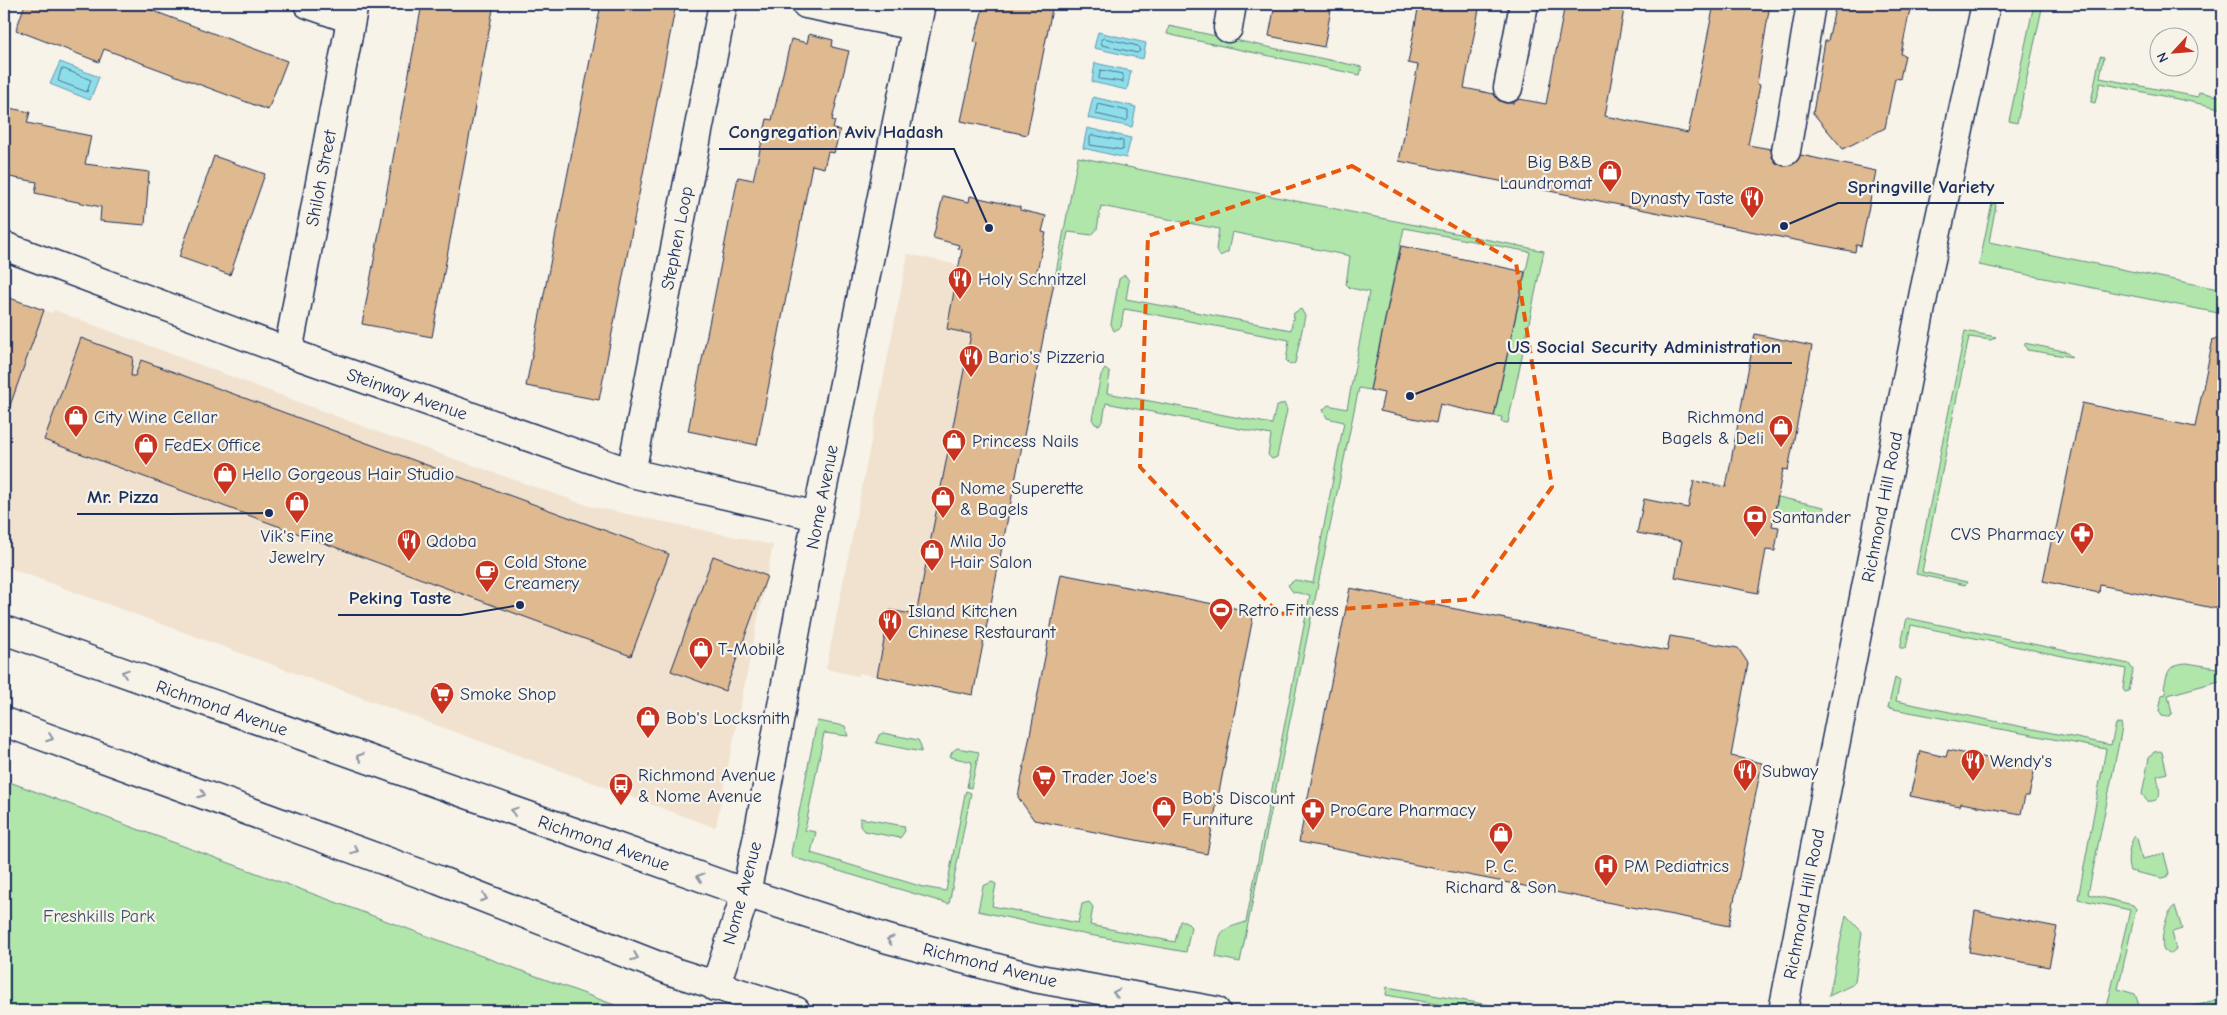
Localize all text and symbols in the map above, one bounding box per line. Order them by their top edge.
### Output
north arrow [2150,28,2200,78]
text: N [2153,50,2172,65]
callout: Congregation Aviv Hadash [719,115,954,149]
text: Congregation Aviv Hadash [728,121,944,143]
street label: Shiloh Street [302,127,341,228]
place label: Big B&B Laundromat [1500,152,1593,194]
shop icon: Big B&B Laundromat [1597,159,1623,193]
callout: Springville Variety [1838,169,2004,203]
text: Springville Variety [1848,176,1995,198]
street label: Stephen Loop [657,185,698,292]
restaurant icon: Dynasty Taste [1739,185,1765,219]
place label: Dynasty Taste [1631,188,1734,209]
restaurant icon: Holy Schnitzel [947,266,973,300]
place label: Holy Schnitzel [978,269,1086,290]
callout: US Social Security Administration [1497,329,1792,363]
text: US Social Security Administration [1507,336,1781,358]
restaurant icon: Bario's Pizzeria [958,344,984,378]
place label: Bario's Pizzeria [988,347,1105,368]
street label: Steinway Avenue [344,364,470,425]
shop icon: City Wine Cellar [63,404,89,438]
place label: City Wine Cellar [94,407,218,428]
place label: Richmond Bagels & Deli [1662,407,1764,449]
shop icon: Richmond Bagels & Deli [1768,414,1794,448]
shop icon: Princess Nails [941,428,967,462]
street label: Richmond Hill Road [1858,430,1907,584]
place label: Princess Nails [972,431,1079,452]
shop icon: FedEx Office [133,432,159,466]
place label: FedEx Office [164,435,261,456]
street label: Nome Avenue [802,443,843,551]
shop icon: Hello Gorgeous Hair Studio [212,461,238,495]
place label: Hello Gorgeous Hair Studio [242,464,454,485]
place label: Nome Superette & Bagels [960,478,1084,520]
callout: Mr. Pizza [77,480,169,514]
shop icon: Nome Superette & Bagels [930,485,956,519]
text: Mr. Pizza [87,486,159,508]
shop icon: Vik's Fine Jewelry [284,490,310,524]
bank icon: Santander [1742,504,1768,538]
place label: Santander [1772,507,1852,528]
pharmacy icon: CVS Pharmacy [2069,521,2095,555]
place label: CVS Pharmacy [1950,524,2065,545]
place label: Vik's Fine Jewelry [261,526,333,568]
restaurant icon: Qdoba [396,528,422,562]
place label: Qdoba [426,531,477,552]
place label: Mila Jo Hair Salon [950,531,1032,573]
shop icon: Mila Jo Hair Salon [919,538,945,572]
place label: Cold Stone Creamery [504,552,587,594]
cafe icon: Cold Stone Creamery [474,559,500,593]
callout: Peking Taste [338,581,461,615]
text: Peking Taste [349,587,451,609]
sports icon: Retro Fitness [1208,597,1234,631]
place label: Retro Fitness [1238,600,1339,621]
place label: Island Kitchen Chinese Restaurant [908,601,1056,643]
restaurant icon: Island Kitchen Chinese Restaurant [877,608,903,642]
shop icon: T-Mobile [688,636,714,670]
place label: T-Mobile [718,639,785,660]
one-way arrow [121,669,129,679]
street label: Richmond Avenue [153,676,290,741]
supermarket icon: Smoke Shop [429,681,455,715]
place label: Smoke Shop [460,684,556,705]
shop icon: Bob's Locksmith [635,705,661,739]
place label: Bob's Locksmith [666,708,790,729]
one-way arrow [45,732,53,742]
restaurant icon: Wendy's [1960,748,1986,782]
place label: Wendy's [1990,751,2052,772]
one-way arrow [357,753,365,763]
restaurant icon: Subway [1732,758,1758,792]
place label: Subway [1762,761,1819,782]
supermarket icon: Trader Joe's [1031,764,1057,798]
place label: Richmond Avenue & Nome Avenue [638,765,776,807]
place label: Trader Joe's [1062,767,1157,788]
bus stop icon: Richmond Avenue & Nome Avenue [608,772,634,806]
one-way arrow [197,788,206,798]
place label: Bob's Discount Furniture [1182,788,1296,830]
shop icon: Bob's Discount Furniture [1151,795,1177,829]
pharmacy icon: ProCare Pharmacy [1300,797,1326,831]
place label: ProCare Pharmacy [1330,800,1477,821]
one-way arrow [510,807,518,817]
street label: Richmond Avenue [535,811,672,876]
shop icon: P. C. Richard & Son [1488,821,1514,855]
street label: Richmond Hill Road [1780,827,1829,981]
street label: Nome Avenue [719,839,766,947]
one-way arrow [350,844,359,854]
hospital icon: PM Pediatrics [1593,853,1619,887]
place label: P. C. Richard & Son [1445,856,1557,898]
place label: PM Pediatrics [1624,856,1729,877]
one-way arrow [696,872,705,882]
one-way arrow [479,892,488,902]
park label: Freshkills Park [43,906,155,927]
one-way arrow [887,935,895,945]
street label: Richmond Avenue [920,939,1059,992]
one-way arrow [630,951,639,961]
one-way arrow [1112,989,1121,999]

